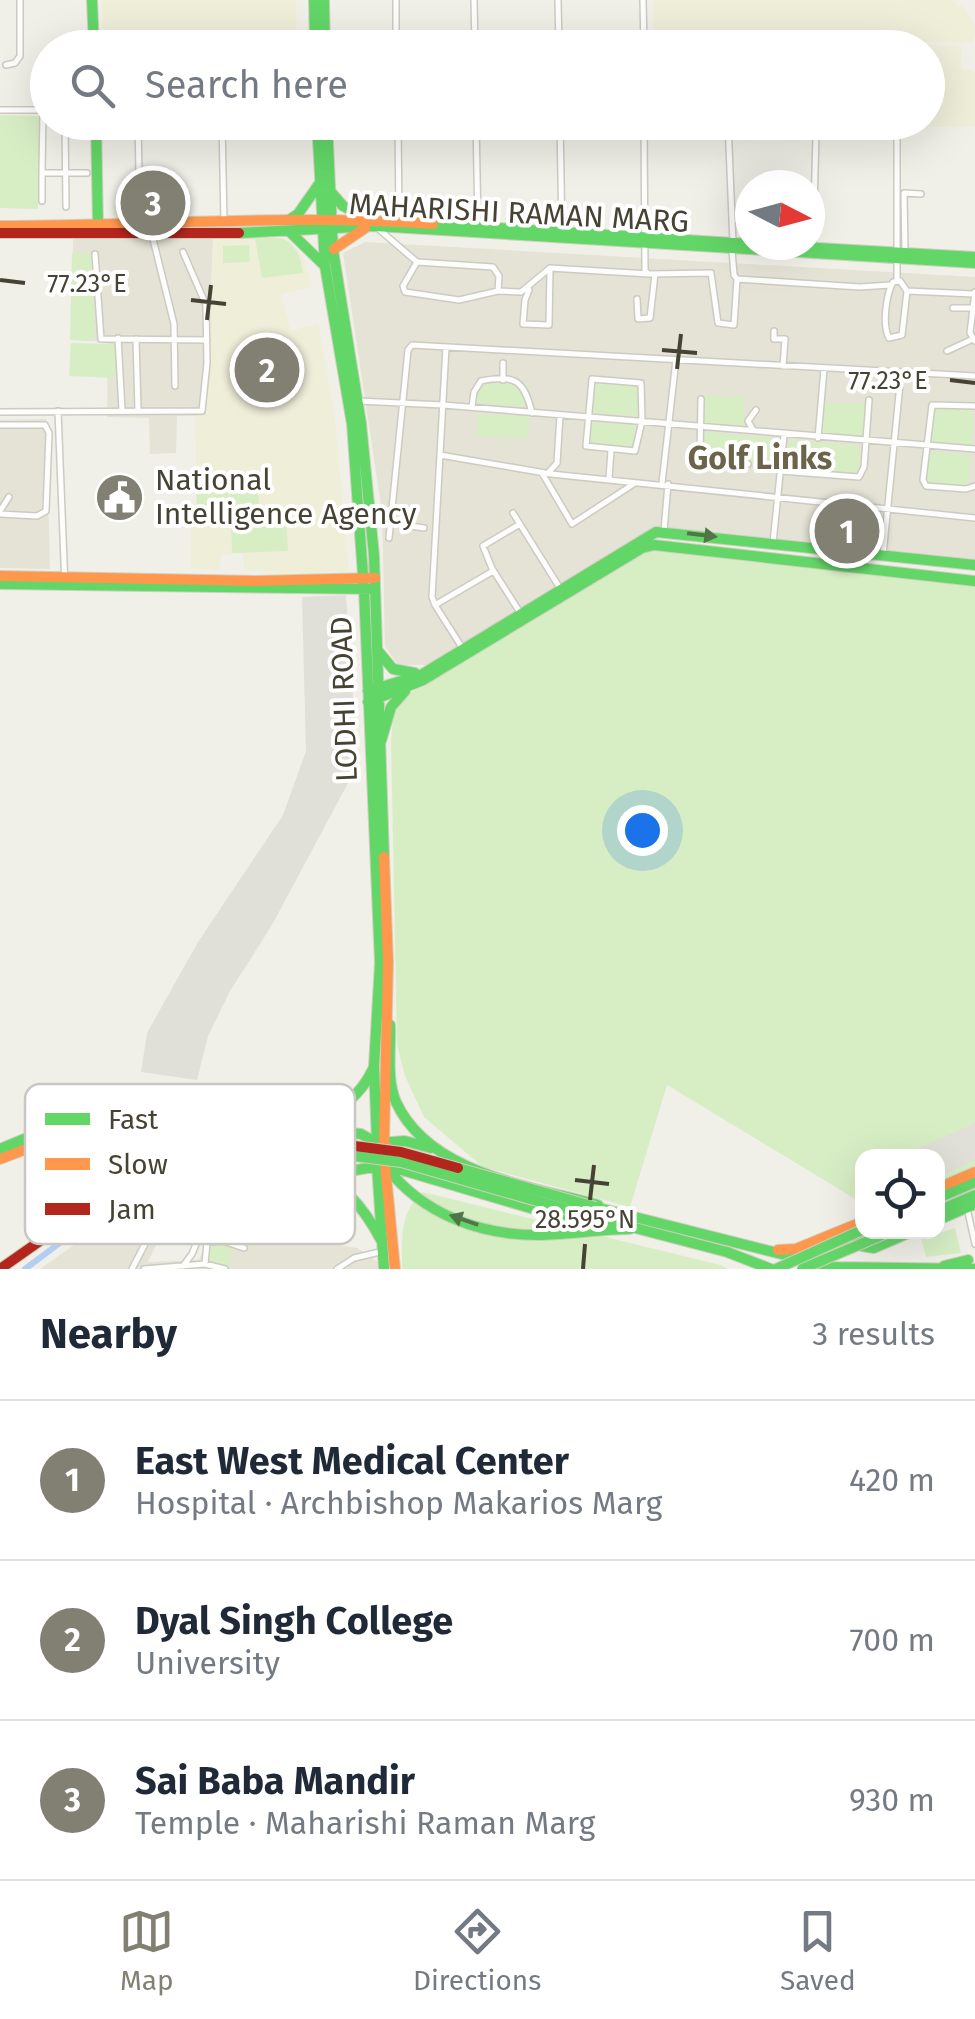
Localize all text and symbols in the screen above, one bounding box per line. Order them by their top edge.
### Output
search box [30,30,945,140]
icon: search [65,58,120,113]
text: Search here [145,62,348,108]
pin: 3 [120,166,186,240]
north arrow [735,170,825,260]
street label: MAHARISHI RAMAN MARG [348,186,690,240]
text: 77.23°E [47,269,127,299]
pin: 2 [234,332,300,408]
text: 77.23°E [848,366,928,396]
district label: Golf Links [688,439,832,477]
place label: National Intelligence Agency [155,462,417,532]
public building icon: National Intelligence Agency [94,471,146,523]
pin: 1 [814,494,880,568]
one-way arrow [687,527,718,543]
street label: LODHI ROAD [323,616,365,782]
your location [617,805,668,856]
legend [25,1084,355,1244]
text: Fast [108,1103,159,1136]
text: Slow [108,1148,168,1181]
map controls [855,1149,945,1239]
button: locate [855,1149,945,1239]
text: Jam [108,1193,156,1226]
text: 28.595°N [535,1205,635,1235]
one-way arrow [449,1212,479,1227]
text: Nearby [40,1309,177,1359]
text: 3 results [812,1315,935,1353]
text: East West Medical Center [135,1438,569,1484]
text: 1 [65,1461,80,1499]
text: 420 m [849,1461,935,1499]
text: Hospital · Archbishop Makarios Marg [135,1484,662,1522]
text: Dyal Singh College [135,1598,453,1644]
text: 2 [64,1621,81,1659]
text: 700 m [850,1621,935,1659]
text: University [135,1644,280,1682]
text: Sai Baba Mandir [135,1758,415,1804]
text: 3 [64,1781,81,1819]
text: 930 m [849,1781,935,1819]
text: Temple · Maharishi Raman Marg [135,1804,595,1842]
tab: Map [119,1904,174,1997]
tab: Directions [413,1904,541,1997]
tab: Saved [780,1904,856,1997]

